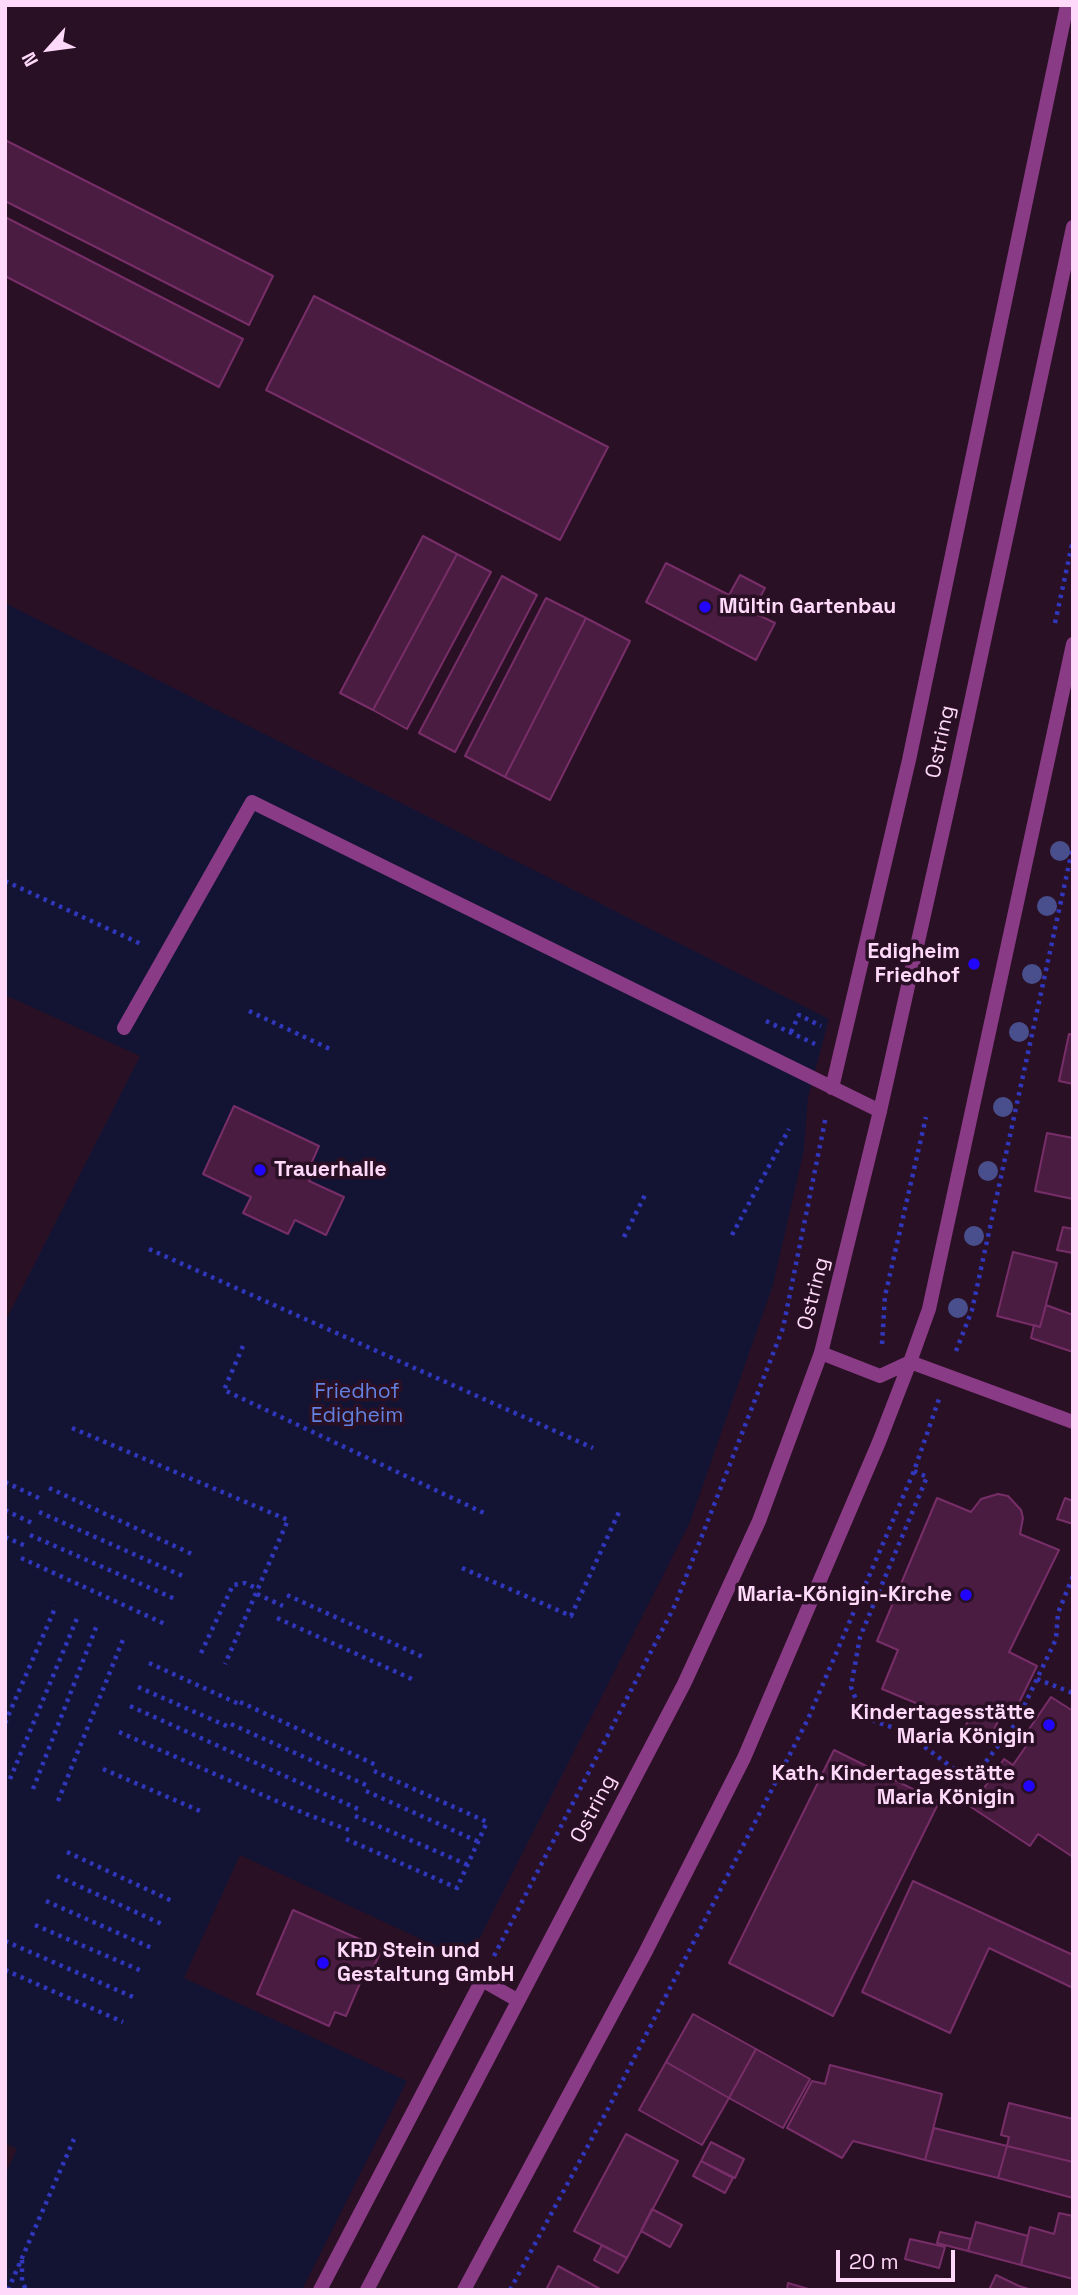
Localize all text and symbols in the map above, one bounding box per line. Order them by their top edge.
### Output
north arrow [14,14,84,84]
text: N [16,48,44,71]
place label: Mültin Gartenbau [719,594,896,620]
marker: Mültin Gartenbau [697,599,713,615]
street label: Ostring [921,703,961,781]
place label: Edigheim Friedhof [867,939,960,989]
marker: Edigheim Friedhof [966,956,982,972]
place label: Trauerhalle [274,1157,387,1183]
marker: Trauerhalle [252,1162,268,1178]
street label: Ostring [793,1255,835,1333]
park label: Friedhof Edigheim [311,1379,403,1429]
place label: Maria-Königin-Kirche [737,1582,952,1608]
marker: Maria-Königin-Kirche [958,1587,974,1603]
place label: Kindertagesstätte Maria Königin [850,1700,1035,1750]
marker: Kindertagesstätte Maria Königin [1041,1717,1057,1733]
place label: Kath. Kindertagesstätte Maria Königin [772,1761,1015,1811]
street label: Ostring [566,1770,622,1848]
marker: Kath. Kindertagesstätte Maria Königin [1021,1778,1037,1794]
place label: KRD Stein und Gestaltung GmbH [337,1938,514,1988]
marker: KRD Stein und Gestaltung GmbH [315,1955,331,1971]
scale bar [840,2236,959,2280]
text: 20 m [849,2248,899,2275]

